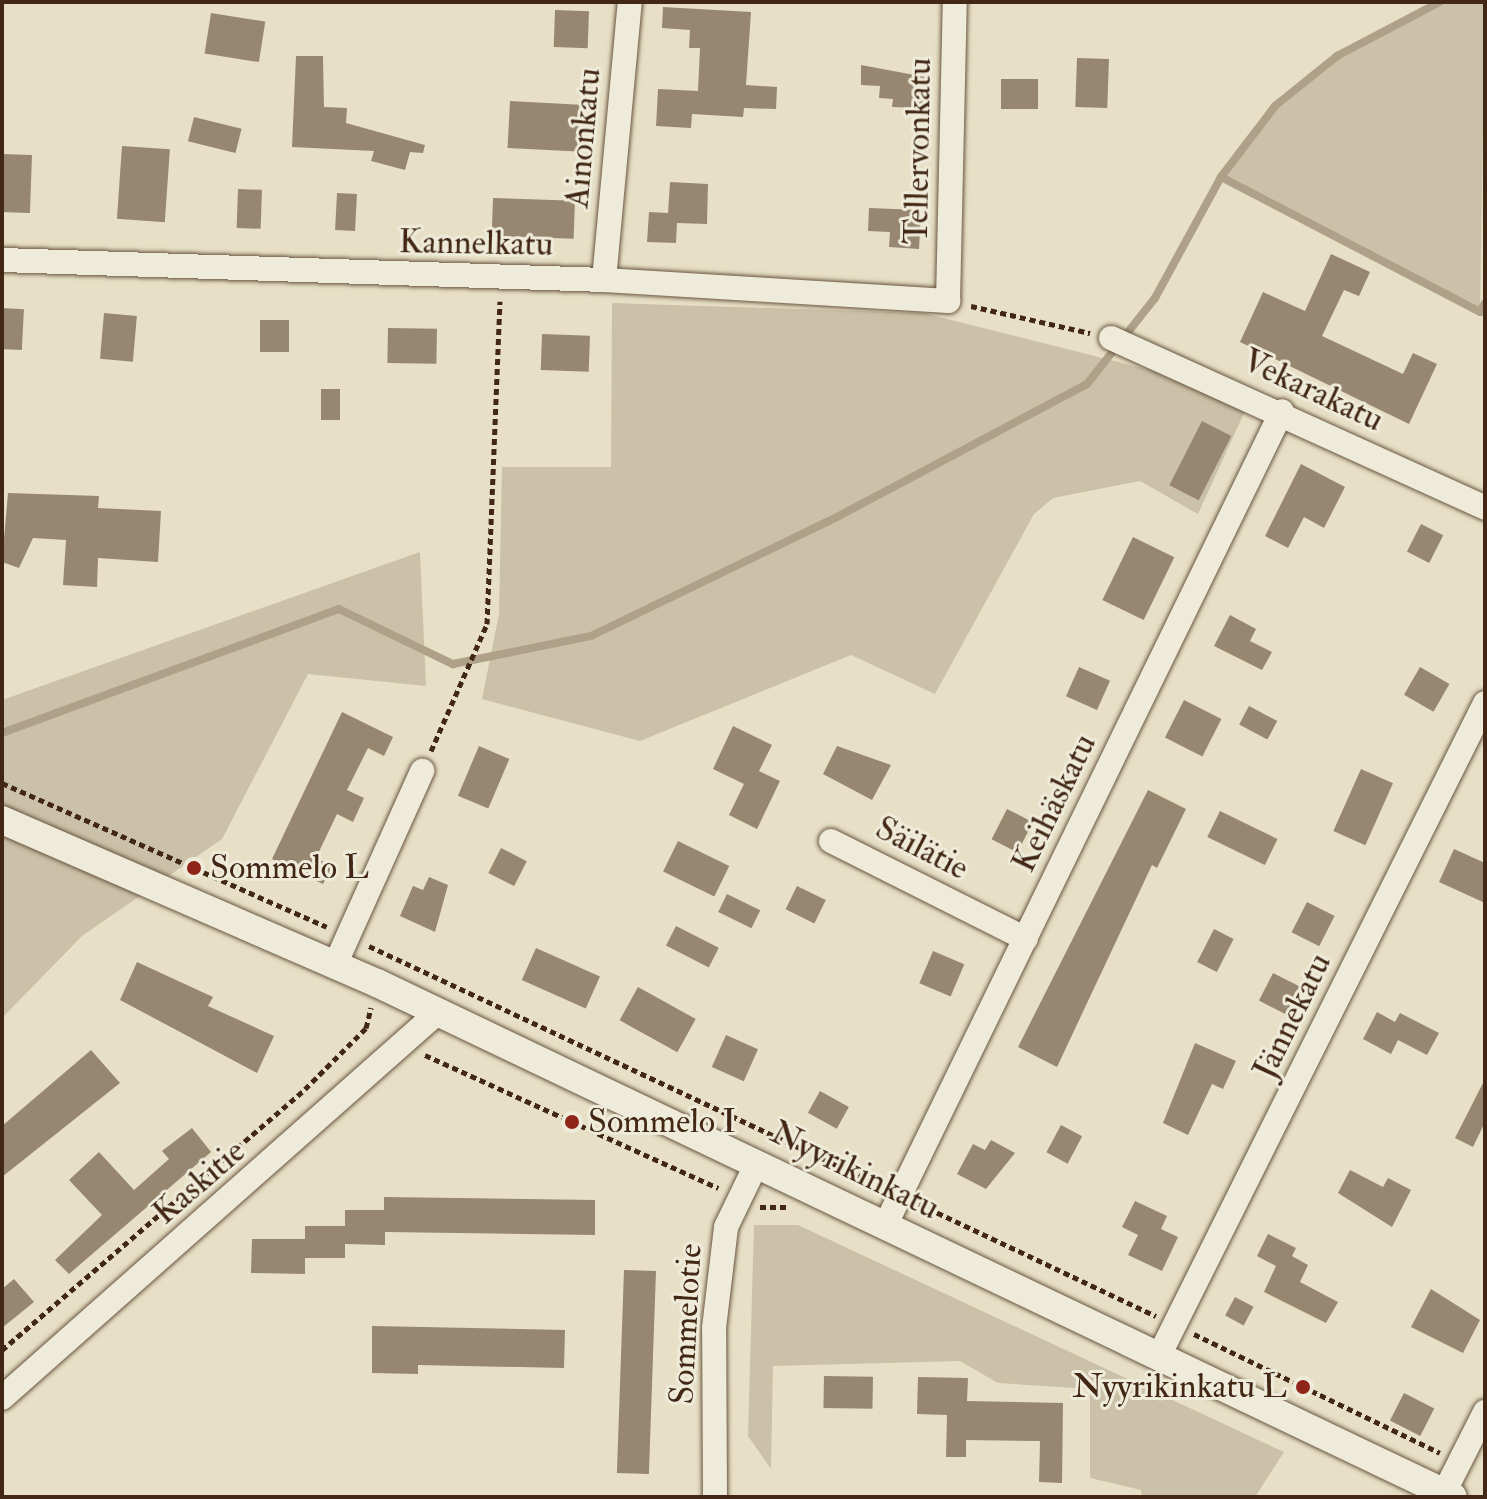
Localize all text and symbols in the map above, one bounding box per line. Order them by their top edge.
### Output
street label: Tellervonkatu [896,57,940,245]
street label: Ainonkatu [557,66,609,210]
street label: Kannelkatu [399,221,553,265]
street label: Vekarakatu [1236,340,1390,440]
street label: Keihäskatu [1003,727,1105,879]
street label: Säilätie [869,807,975,889]
place label: Sommelo L [210,848,369,888]
marker: Sommelo L [185,859,203,877]
street label: Jännekatu [1244,946,1340,1086]
place label: Sommelo I [588,1102,736,1142]
street label: Nyyrikinkatu [764,1112,946,1228]
marker: Sommelo I [563,1113,581,1131]
street label: Kaskitie [145,1131,253,1233]
street label: Sommelotie [661,1242,711,1406]
place label: Nyyrikinkatu L [1072,1367,1287,1407]
marker: Nyyrikinkatu L [1294,1378,1312,1396]

